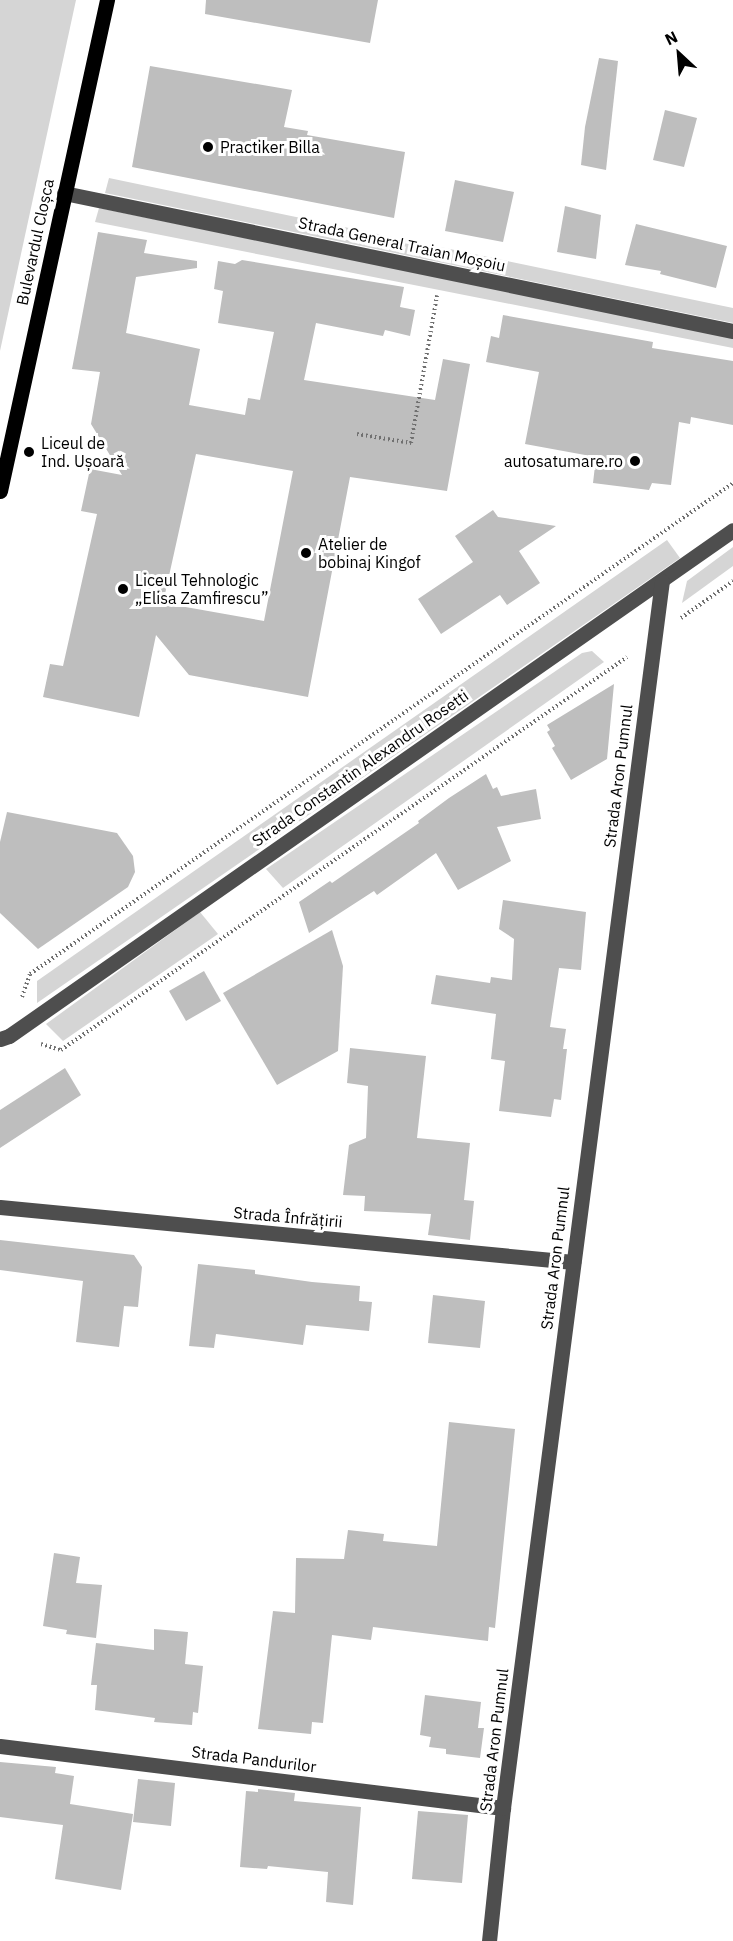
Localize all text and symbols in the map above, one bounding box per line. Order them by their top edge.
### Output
north arrow [649,24,709,84]
text: N [662,26,681,49]
place label: Practiker Billa [220,137,320,157]
marker: Practiker Billa [201,140,215,154]
street label: Bulevardul Cloșca [12,177,58,307]
street label: Strada General Traian Moșoiu [297,213,507,275]
place label: Liceul de Ind. Ușoară [41,433,124,471]
marker: Liceul de Ind. Ușoară [22,445,36,459]
place label: autosatumare.ro [504,451,623,471]
marker: autosatumare.ro [628,454,642,468]
place label: Atelier de bobinaj Kingof [318,534,421,572]
marker: Atelier de bobinaj Kingof [299,546,313,560]
place label: Liceul Tehnologic „Elisa Zamfirescu” [135,570,269,608]
marker: Liceul Tehnologic „Elisa Zamfirescu” [116,582,130,596]
street label: Strada Constantin Alexandru Rosetti [248,686,472,850]
street label: Strada Aron Pumnul [600,703,636,849]
street label: Strada Aron Pumnul [537,1185,573,1331]
street label: Strada Înfrățirii [233,1203,343,1231]
street label: Strada Aron Pumnul [476,1667,512,1813]
street label: Strada Pandurilor [191,1742,317,1776]

